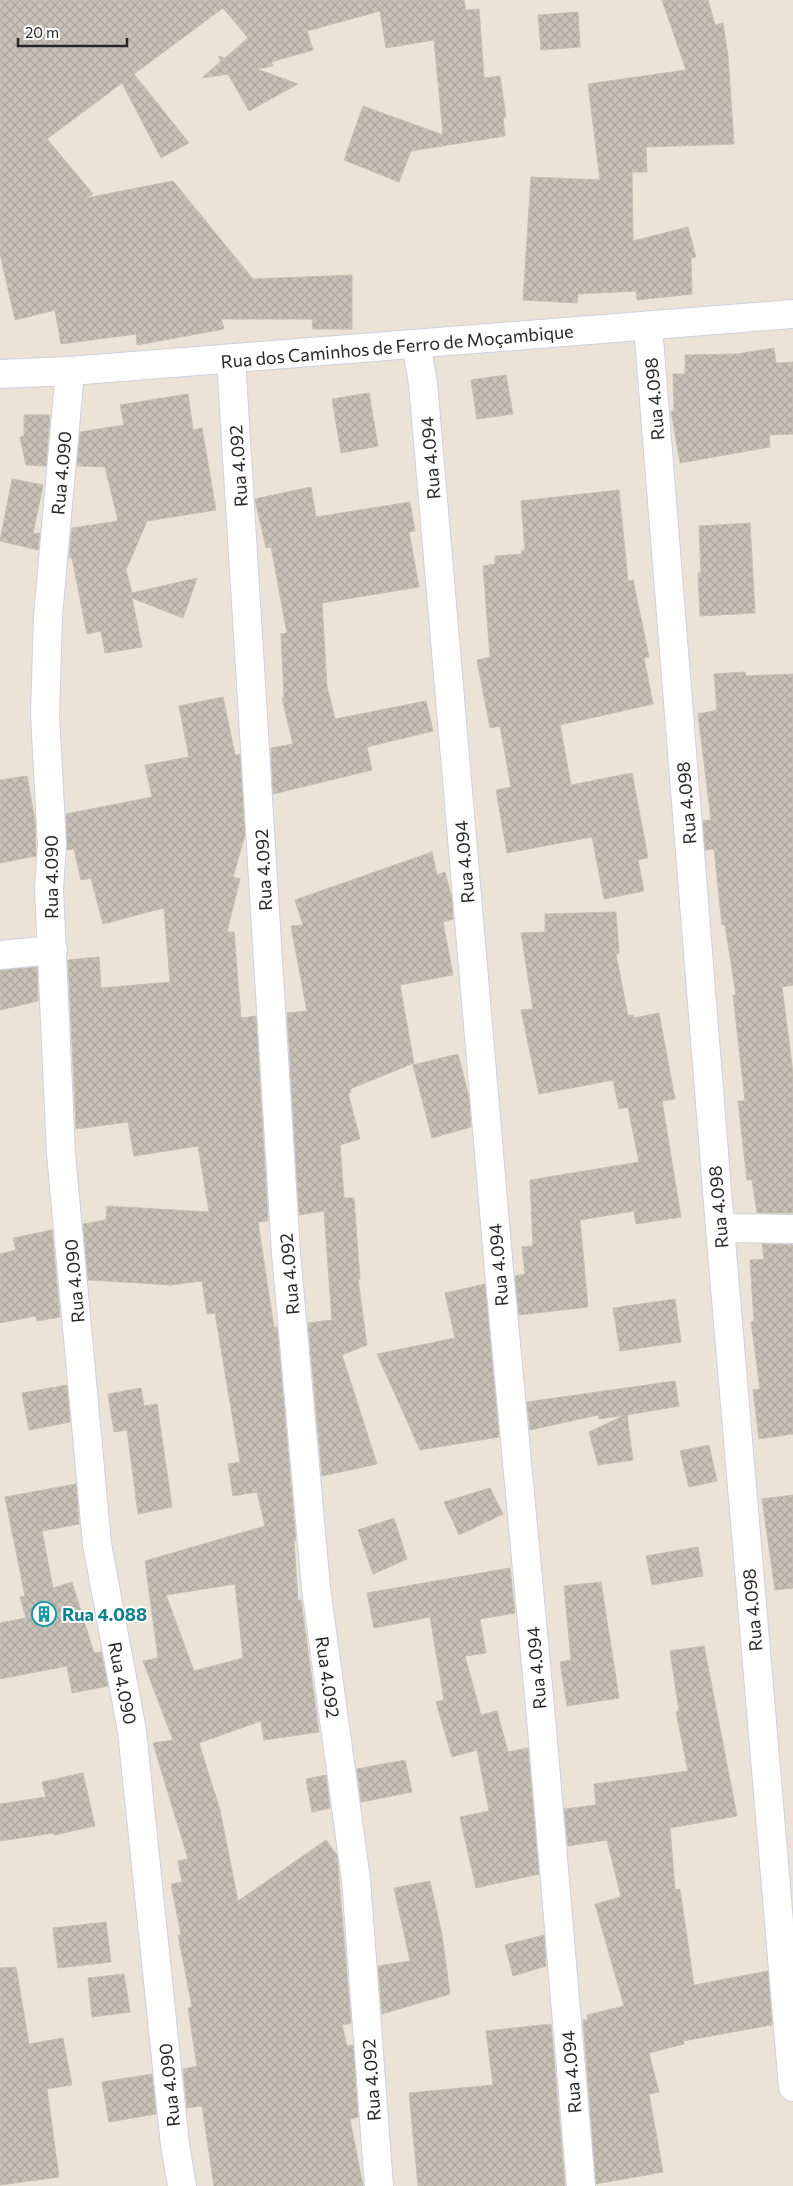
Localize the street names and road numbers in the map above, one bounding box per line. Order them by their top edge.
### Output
street label: Rua dos Caminhos de Ferro de Moçambique [220,320,574,372]
street label: Rua 4.098 [639,357,669,441]
street label: Rua 4.094 [415,416,445,500]
street label: Rua 4.092 [224,424,252,508]
street label: Rua 4.090 [46,430,76,516]
street label: Rua 4.098 [671,761,701,845]
street label: Rua 4.094 [449,820,479,904]
street label: Rua 4.092 [250,828,276,912]
street label: Rua 4.090 [40,835,62,919]
street label: Rua 4.098 [703,1165,733,1249]
street label: Rua 4.094 [483,1223,513,1307]
street label: Rua 4.092 [274,1232,304,1316]
street label: Rua 4.090 [59,1238,89,1324]
street label: Rua 4.098 [737,1568,767,1652]
street label: Rua 4.094 [521,1626,551,1710]
street label: Rua 4.092 [311,1635,345,1719]
street label: Rua 4.090 [104,1640,142,1726]
street label: Rua 4.094 [556,2030,586,2114]
street label: Rua 4.092 [357,2038,385,2122]
street label: Rua 4.090 [154,2042,184,2128]

